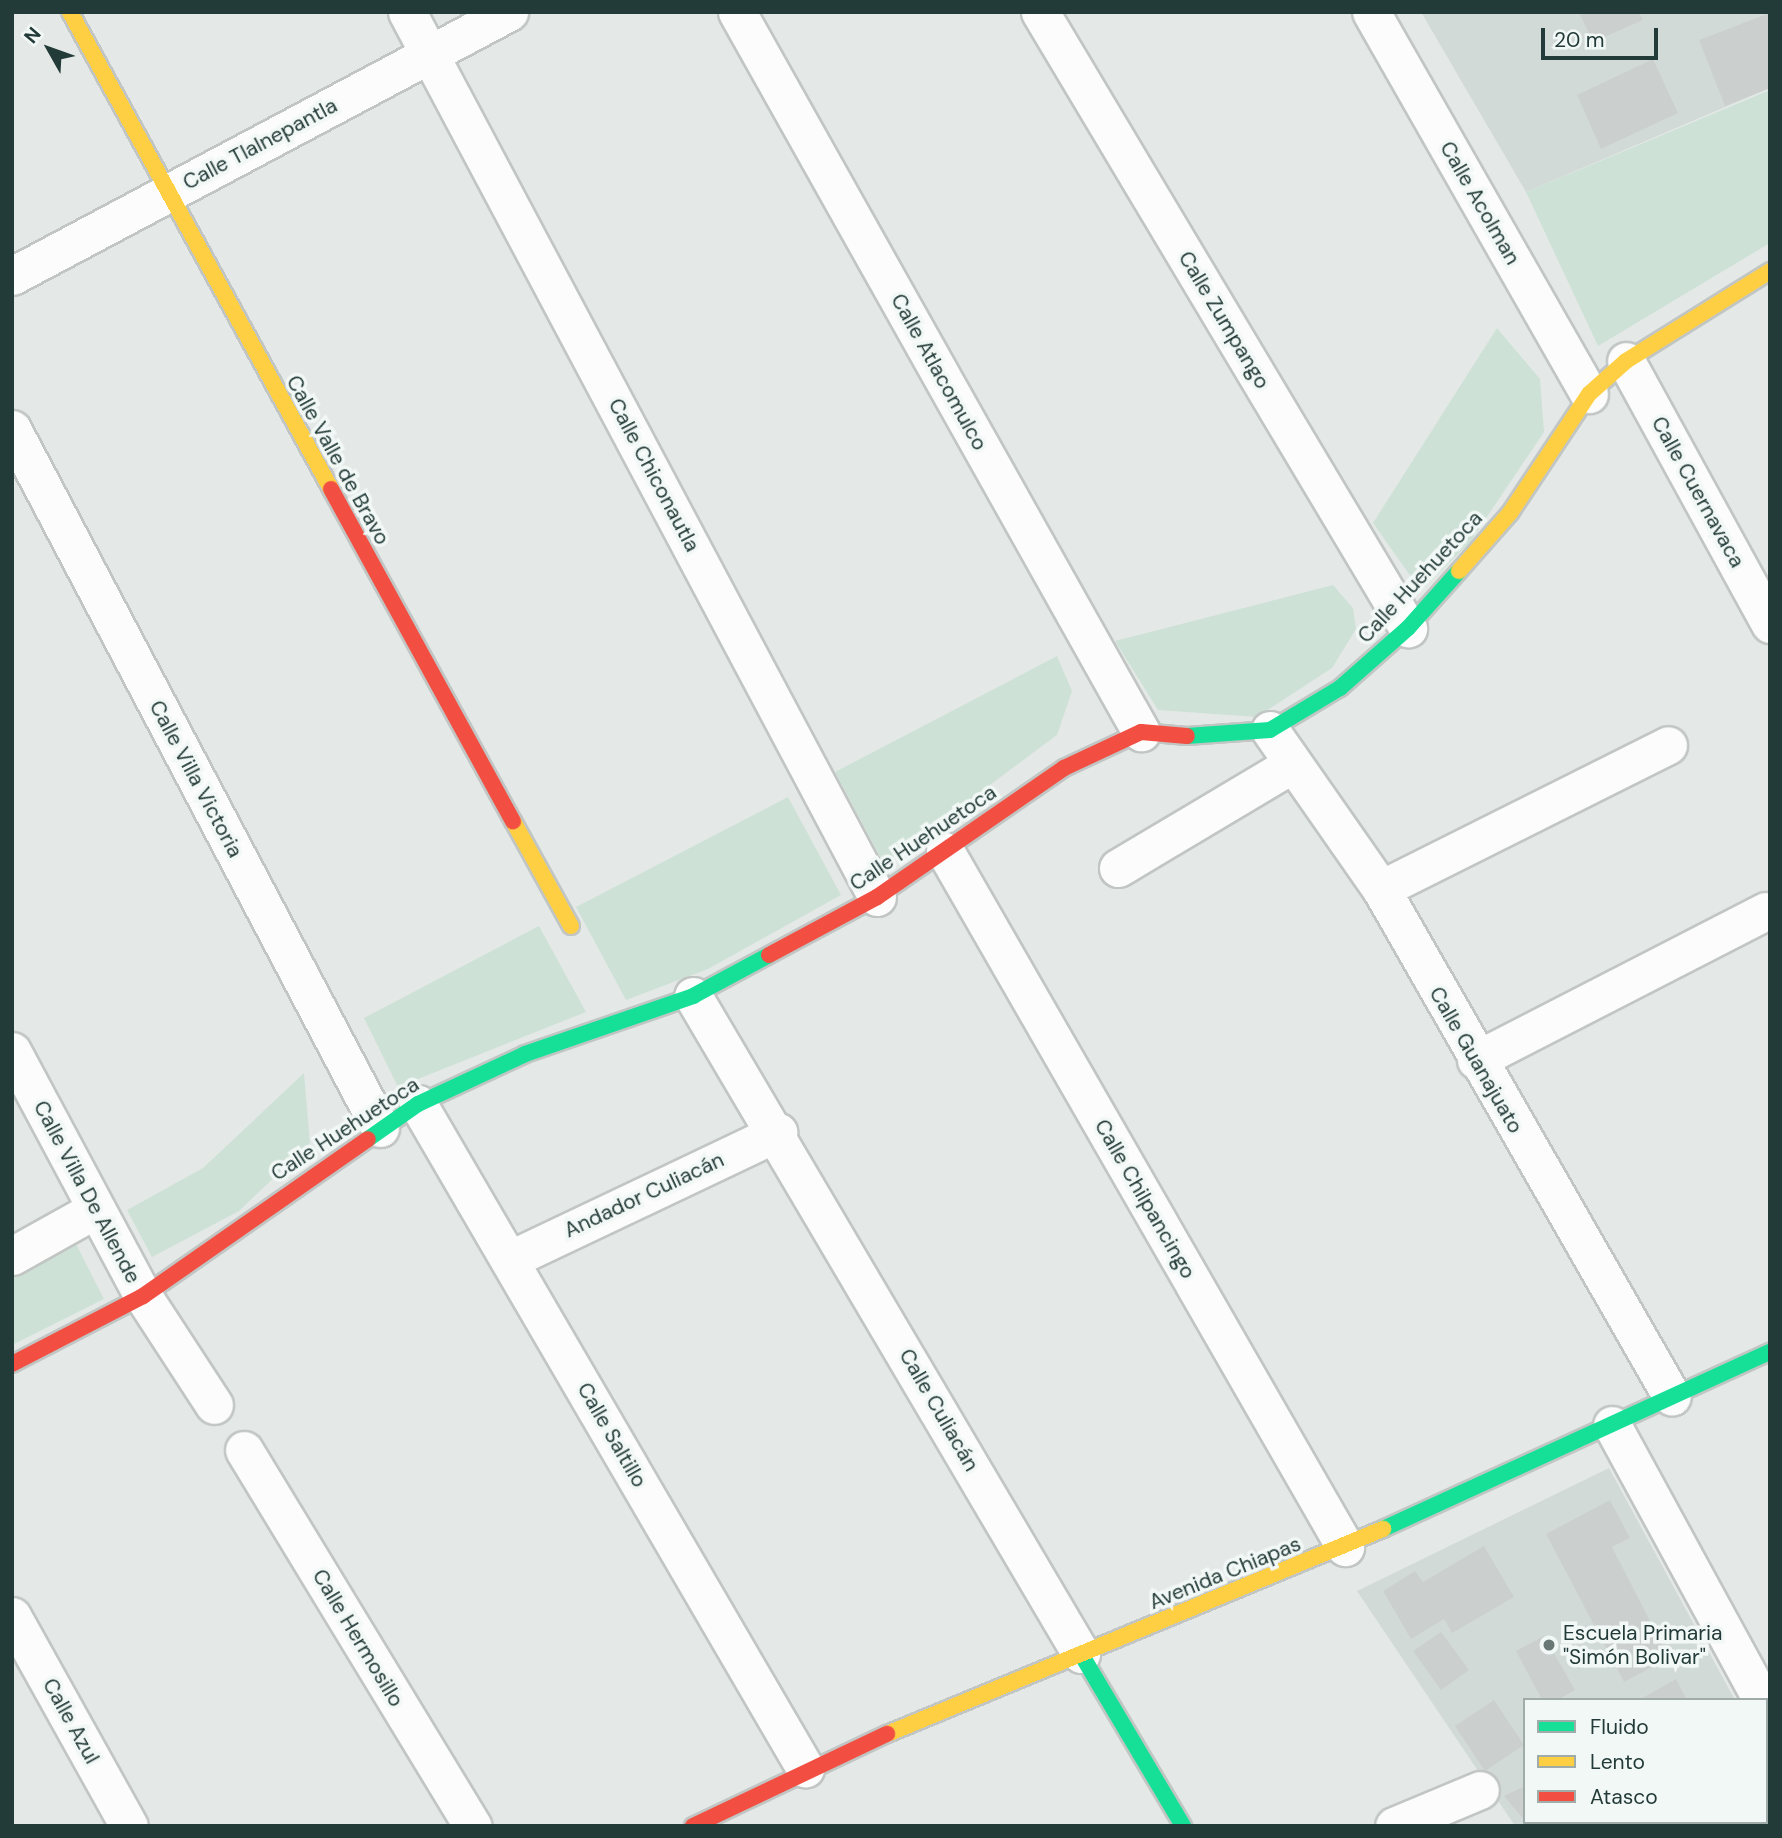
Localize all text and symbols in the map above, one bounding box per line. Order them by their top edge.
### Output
north arrow [14,14,84,84]
scale bar [1544,14,1661,58]
text: N [18,22,47,49]
text: 20 m [1554,26,1605,54]
street label: Calle Tlalnepantla [179,93,341,195]
street label: Calle Acolman [1435,137,1525,269]
street label: Calle Zumpango [1173,247,1275,393]
street label: Calle Atlacomulco [886,289,992,455]
street label: Calle Valle de Bravo [281,371,395,549]
street label: Calle Chiconautla [603,394,705,556]
street label: Calle Cuernavaca [1646,412,1750,572]
street label: Calle Huehuetoca [1352,506,1488,648]
street label: Calle Villa Victoria [144,696,248,862]
street label: Calle Huehuetoca [845,780,1001,896]
street label: Calle Guanajuato [1424,982,1528,1138]
street label: Calle Huehuetoca [266,1072,424,1186]
street label: Calle Villa De Allende [28,1096,146,1288]
street label: Calle Chilpancingo [1089,1115,1201,1283]
street label: Andador Culiacán [560,1147,728,1243]
street label: Calle Culiacán [894,1344,984,1476]
street label: Calle Saltillo [572,1378,652,1492]
street label: Avenida Chiapas [1145,1531,1305,1615]
street label: Calle Hermosillo [307,1565,409,1711]
place label: Escuela Primaria "Simón Bolivar" [1563,1620,1722,1670]
marker: Escuela Primaria "Simón Bolivar" [1541,1637,1557,1653]
street label: Calle Azul [37,1674,105,1768]
legend [1523,1698,1768,1824]
text: Fluido [1590,1713,1649,1741]
text: Lento [1590,1748,1645,1776]
text: Atasco [1590,1783,1658,1811]

